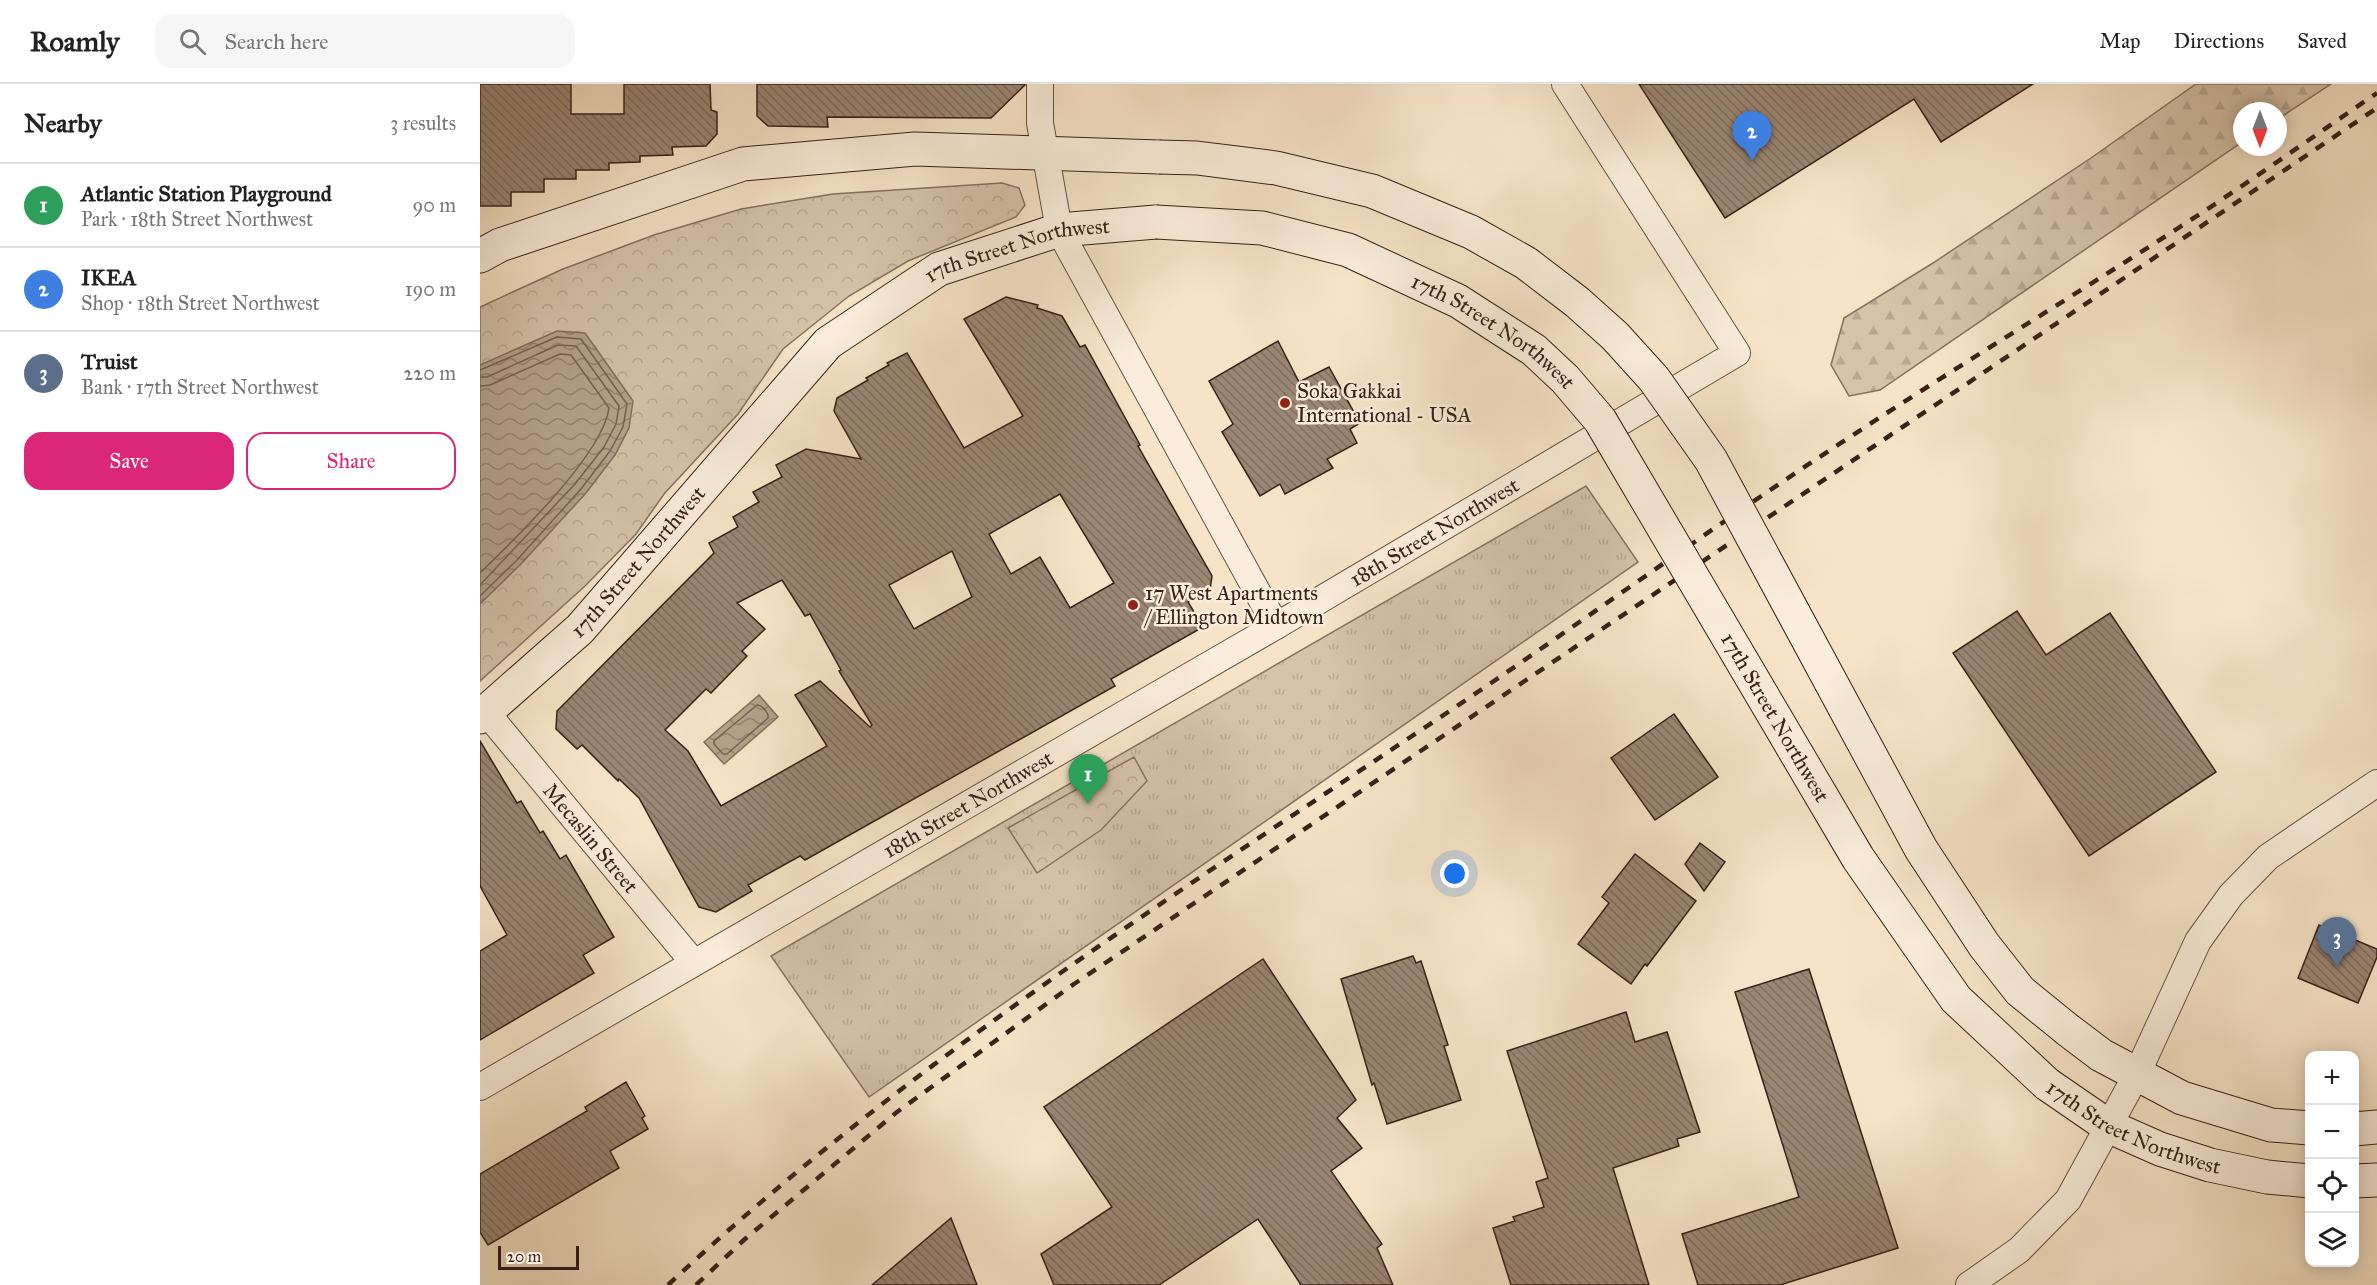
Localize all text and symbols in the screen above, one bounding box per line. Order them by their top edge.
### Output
search box [155,14,575,68]
text: Roamly [30,24,119,59]
icon: search [176,25,209,58]
text: Search here [224,28,328,55]
text: Map [2100,28,2141,54]
text: Directions [2174,28,2264,54]
text: Saved [2297,28,2347,54]
north arrow [2233,102,2287,156]
text: Nearby [24,107,102,139]
text: 3 results [390,111,456,135]
pin: 2 [1732,112,1772,161]
text: Atlantic Station Playground [81,180,332,207]
text: 1 [40,193,47,217]
text: 90 m [413,193,456,217]
text: Park · 18th Street Northwest [81,207,313,231]
street label: 17th Street Northwest [919,213,1111,288]
text: IKEA [81,264,137,291]
street label: 17th Street Northwest [1407,268,1581,395]
text: 2 [39,277,48,301]
text: 190 m [405,277,456,301]
text: Shop · 18th Street Northwest [81,291,320,315]
text: Truist [81,348,138,375]
text: 3 [40,361,48,385]
text: 220 m [404,361,456,385]
text: Bank · 17th Street Northwest [81,375,319,399]
place label: Soka Gakkai International - USA [1297,378,1472,428]
marker: Soka Gakkai International - USA [1278,396,1292,410]
button: Save [24,432,234,490]
button: Share [246,432,456,490]
street label: 18th Street Northwest [1345,472,1524,592]
street label: 17th Street Northwest [566,480,711,644]
place label: 17 West Apartments / Ellington Midtown [1143,580,1324,630]
marker: 17 West Apartments / Ellington Midtown [1126,598,1140,612]
street label: 17th Street Northwest [1715,628,1835,807]
street label: 18th Street Northwest [878,745,1058,864]
pin: 1 [1068,754,1108,804]
street label: Mecaslin Street [537,778,644,899]
your location [1440,859,1469,888]
pin: 3 [2318,918,2356,967]
map controls [2305,1051,2359,1267]
button: + [2305,1051,2359,1105]
street label: 17th Street Northwest [2041,1074,2224,1180]
button: − [2305,1105,2359,1159]
button: locate [2305,1159,2359,1213]
button: layers [2305,1213,2359,1267]
scale bar [498,1243,579,1270]
text: 20 m [507,1247,541,1266]

